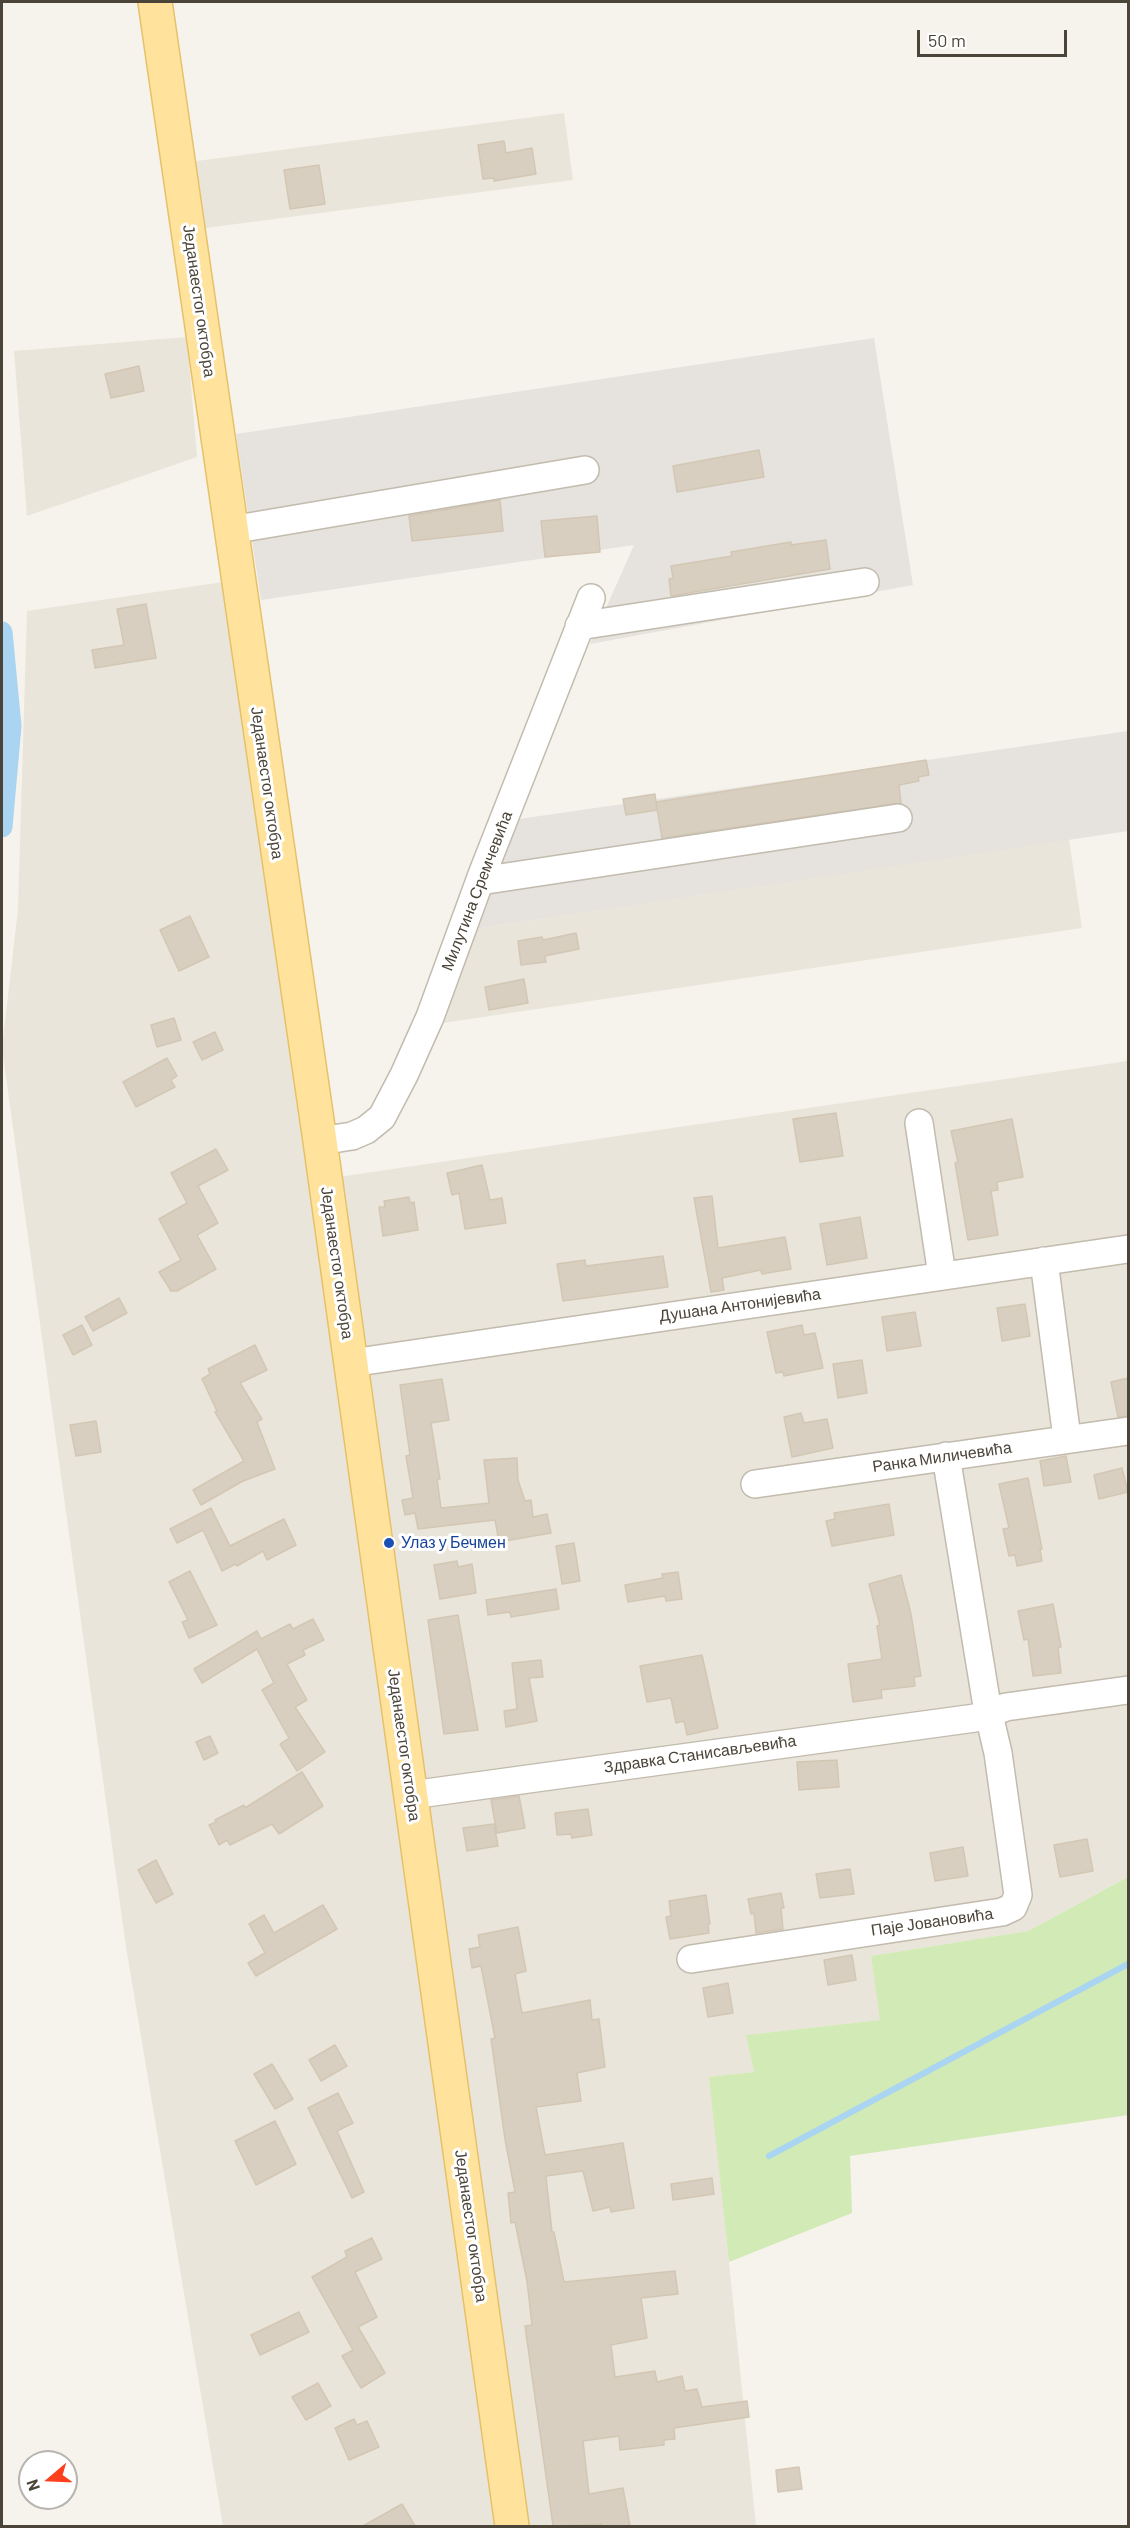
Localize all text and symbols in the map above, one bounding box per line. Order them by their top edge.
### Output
scale bar [920,18,1070,56]
text: 50 m [928,29,966,51]
street label: Једанаестог октобра [179,224,219,378]
street label: Једанаестог октобра [247,706,287,860]
street label: Милутина Сремчевића [438,808,516,974]
street label: Једанаестог октобра [317,1186,357,1340]
street label: Душана Антонијевића [658,1284,822,1326]
street label: Ранка Миличевића [871,1438,1013,1476]
place label: Улаз у Бечмен [401,1533,506,1553]
marker: Улаз у Бечмен [382,1536,396,1550]
street label: Једанаестог октобра [384,1668,424,1822]
street label: Здравка Станисављевића [603,1731,797,1777]
street label: Паје Јовановића [870,1904,994,1940]
street label: Једанаестог октобра [451,2149,491,2303]
north arrow [18,2450,78,2510]
text: N [22,2477,43,2494]

